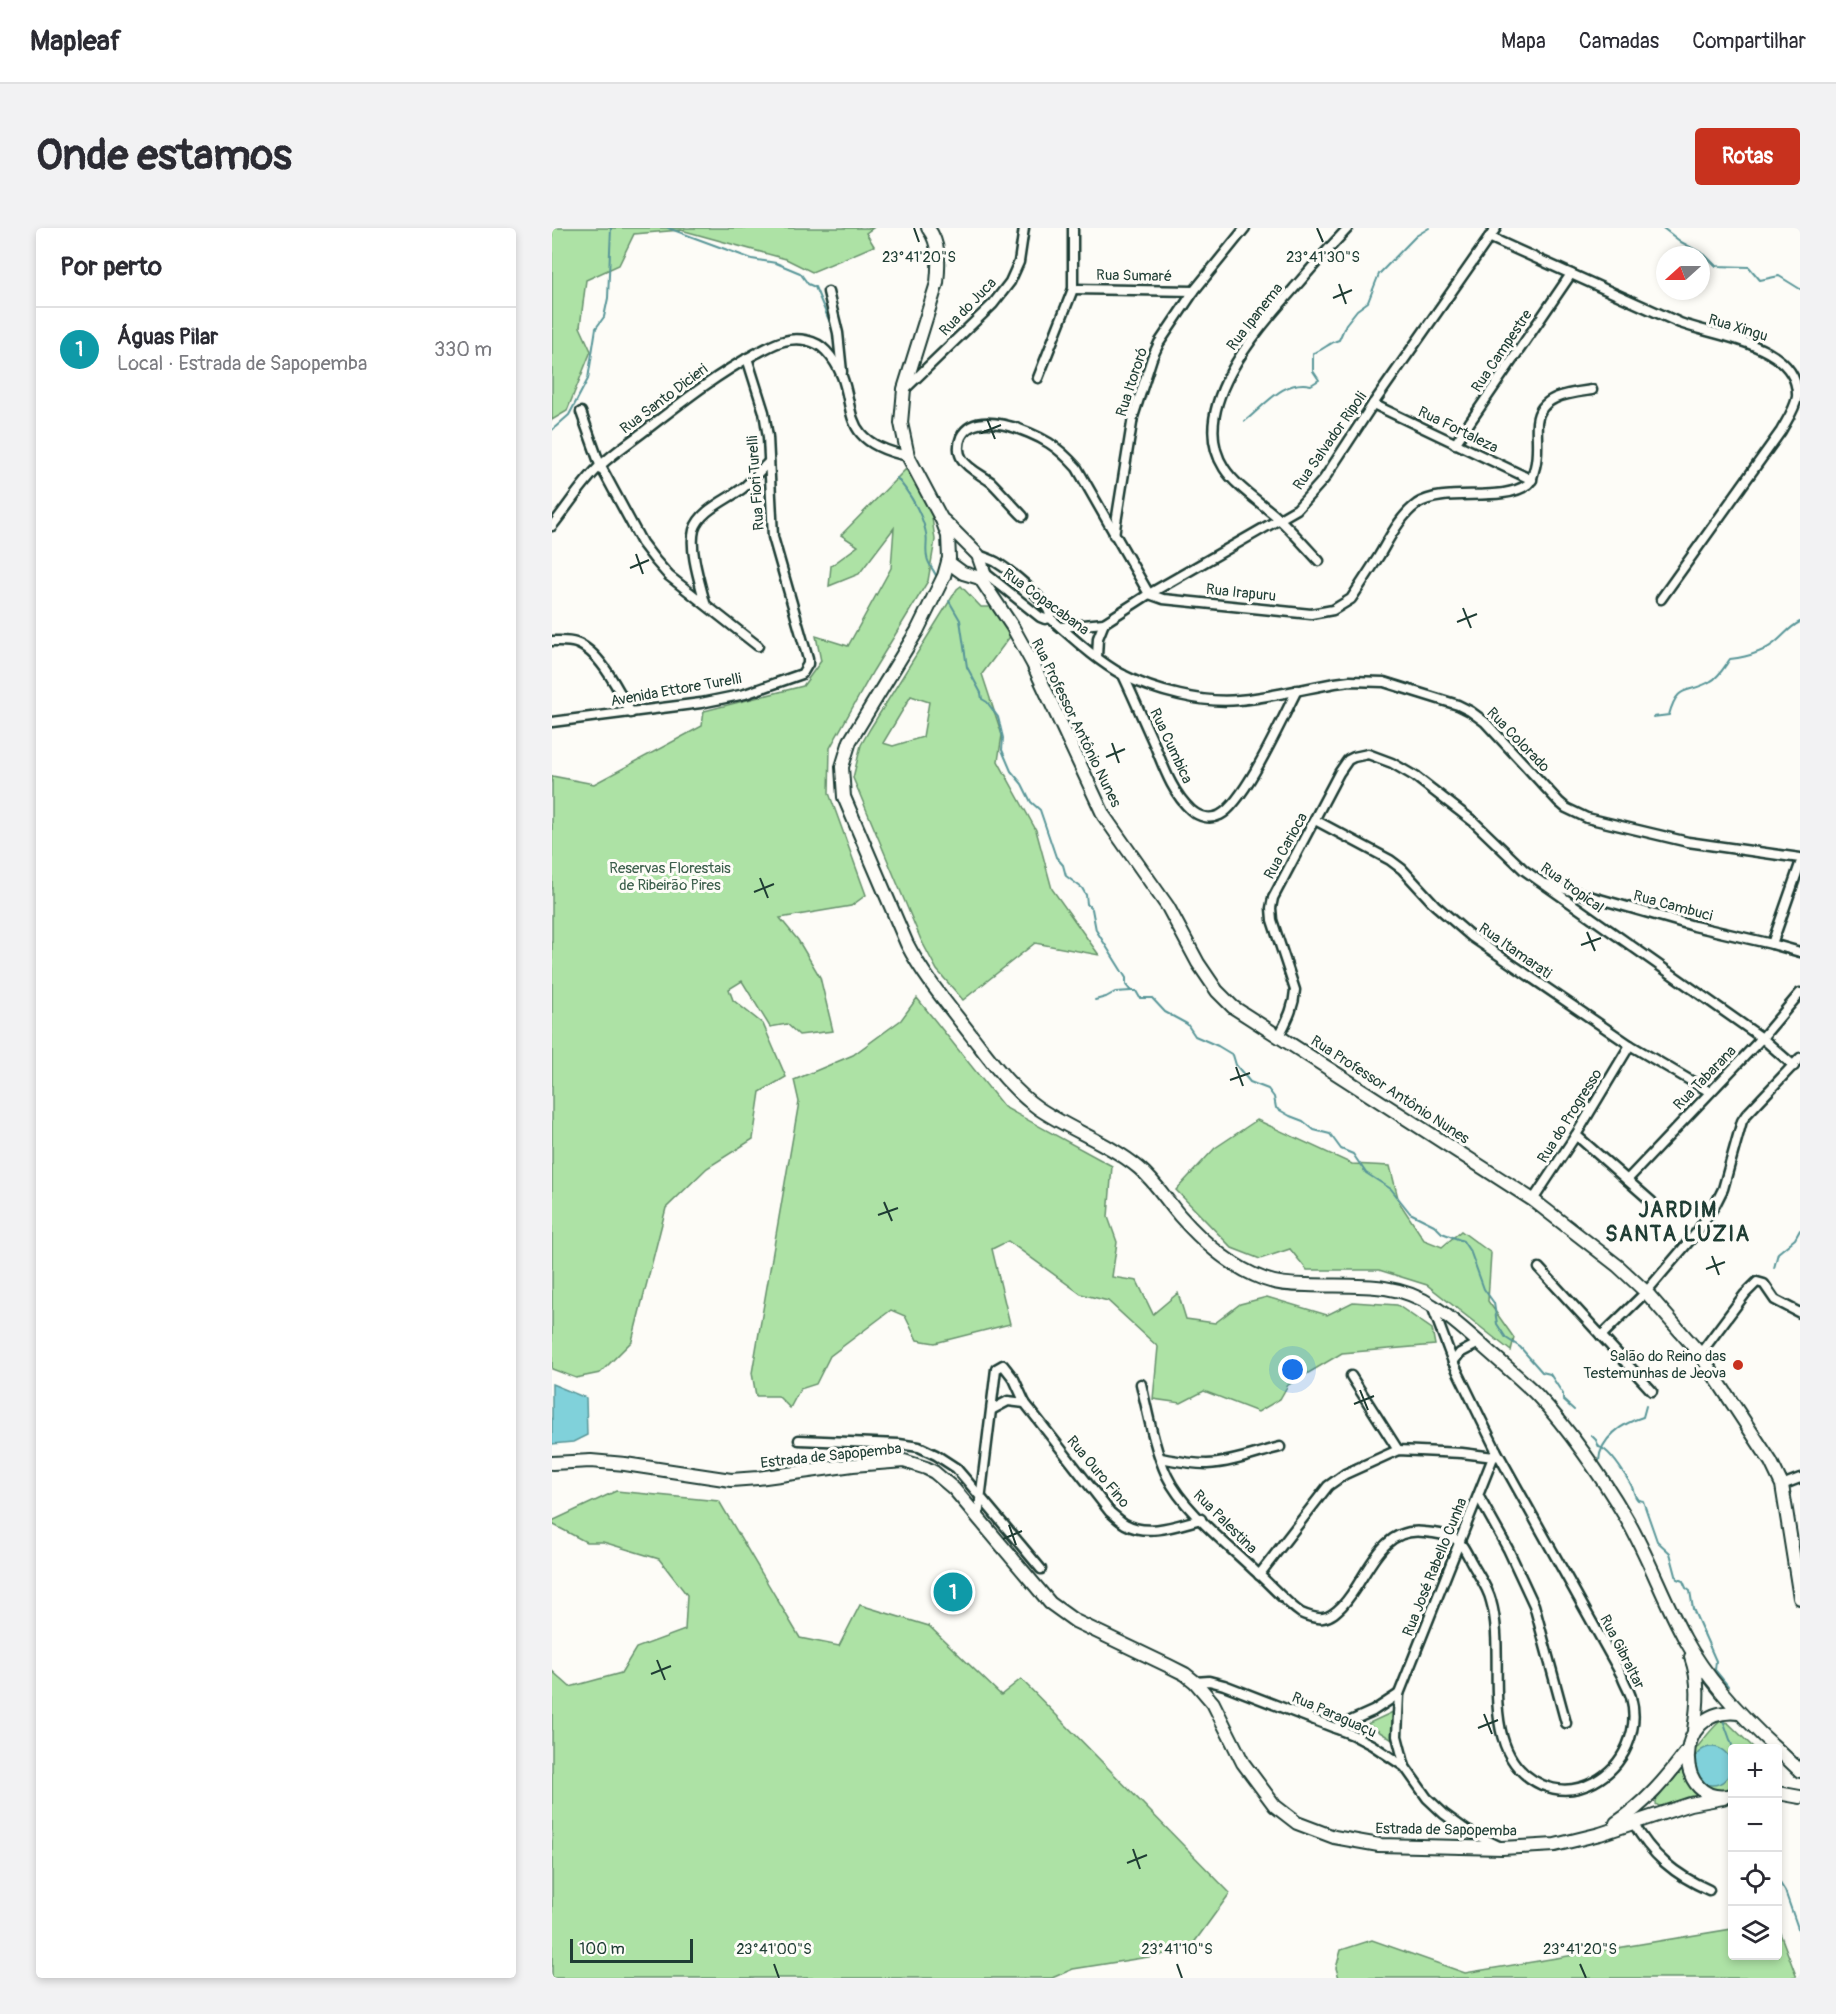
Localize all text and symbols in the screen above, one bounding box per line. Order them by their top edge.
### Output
text: Mapleaf [30,24,121,59]
text: Mapa [1501,28,1546,55]
text: Camadas [1579,28,1659,55]
text: Compartilhar [1692,28,1806,55]
button: Rotas [1695,128,1800,185]
text: Onde estamos [36,130,292,182]
north arrow [1656,246,1710,300]
text: 23°41'20"S [882,248,956,267]
text: 23°41'30"S [1286,248,1360,267]
text: Por perto [60,251,162,283]
street label: Rua Sumaré [1096,266,1172,286]
street label: Rua do Juca [935,274,1001,340]
street label: Rua Ipanema [1223,279,1287,354]
street label: Rua Campestre [1467,306,1537,396]
street label: Rua Xingu [1706,310,1770,346]
text: Águas Pilar [117,323,218,351]
text: 1 [76,337,83,362]
text: 330 m [434,337,492,362]
street label: Rua Itororó [1112,345,1152,419]
text: Local · Estrada de Sapopemba [117,351,367,376]
street label: Rua Santo Dicieri [616,360,712,438]
street label: Rua Salvador Ripoli [1289,388,1371,494]
street label: Rua Fortaleza [1415,402,1501,458]
street label: Rua Fiori Turelli [743,435,769,531]
street label: Rua Copacabana [999,564,1093,640]
street label: Rua Irapuru [1205,580,1277,606]
street label: Rua Professor Antônio Nunes [1027,636,1125,811]
street label: Avenida Ettore Turelli [609,669,743,711]
street label: Rua Colorado [1482,704,1554,776]
street label: Rua Cumbica [1145,705,1197,787]
street label: Rua Carioca [1260,809,1312,883]
park label: Reservas Florestais de Ribeirão Pires [609,859,731,895]
street label: Rua tropical [1537,859,1607,917]
street label: Rua Cambuci [1631,886,1715,926]
street label: Rua Itamarati [1475,919,1555,983]
street label: Rua Professor Antônio Nunes [1307,1032,1473,1149]
street label: Rua Tabarana [1669,1042,1741,1114]
street label: Rua do Progresso [1533,1065,1607,1167]
district label: JARDIM SANTA LUZIA [1605,1197,1751,1248]
place label: Salão do Reino das Testemunhas de Jeova [1583,1347,1726,1383]
your location [1278,1355,1307,1384]
marker: Salão do Reino das Testemunhas de Jeova [1731,1358,1745,1372]
street label: Rua Ouro Fino [1062,1432,1134,1512]
street label: Estrada de Sapopemba [760,1439,902,1473]
street label: Rua Palestina [1189,1486,1261,1558]
street label: Rua José Rabello Cunha [1399,1495,1472,1639]
pin: 1 [934,1570,972,1614]
street label: Rua Gibraltar [1595,1612,1649,1693]
street label: Rua Paraguaçu [1289,1688,1379,1742]
map controls [1728,1744,1782,1960]
button: + [1728,1744,1782,1798]
button: − [1728,1798,1782,1852]
street label: Estrada de Sapopemba [1375,1819,1517,1841]
button: locate [1728,1852,1782,1906]
button: layers [1728,1906,1782,1960]
scale bar [570,1936,693,1964]
text: 100 m [579,1939,625,1959]
text: 23°41'00"S [736,1940,812,1959]
text: 23°41'10"S [1141,1940,1213,1959]
text: 23°41'20"S [1543,1940,1617,1959]

